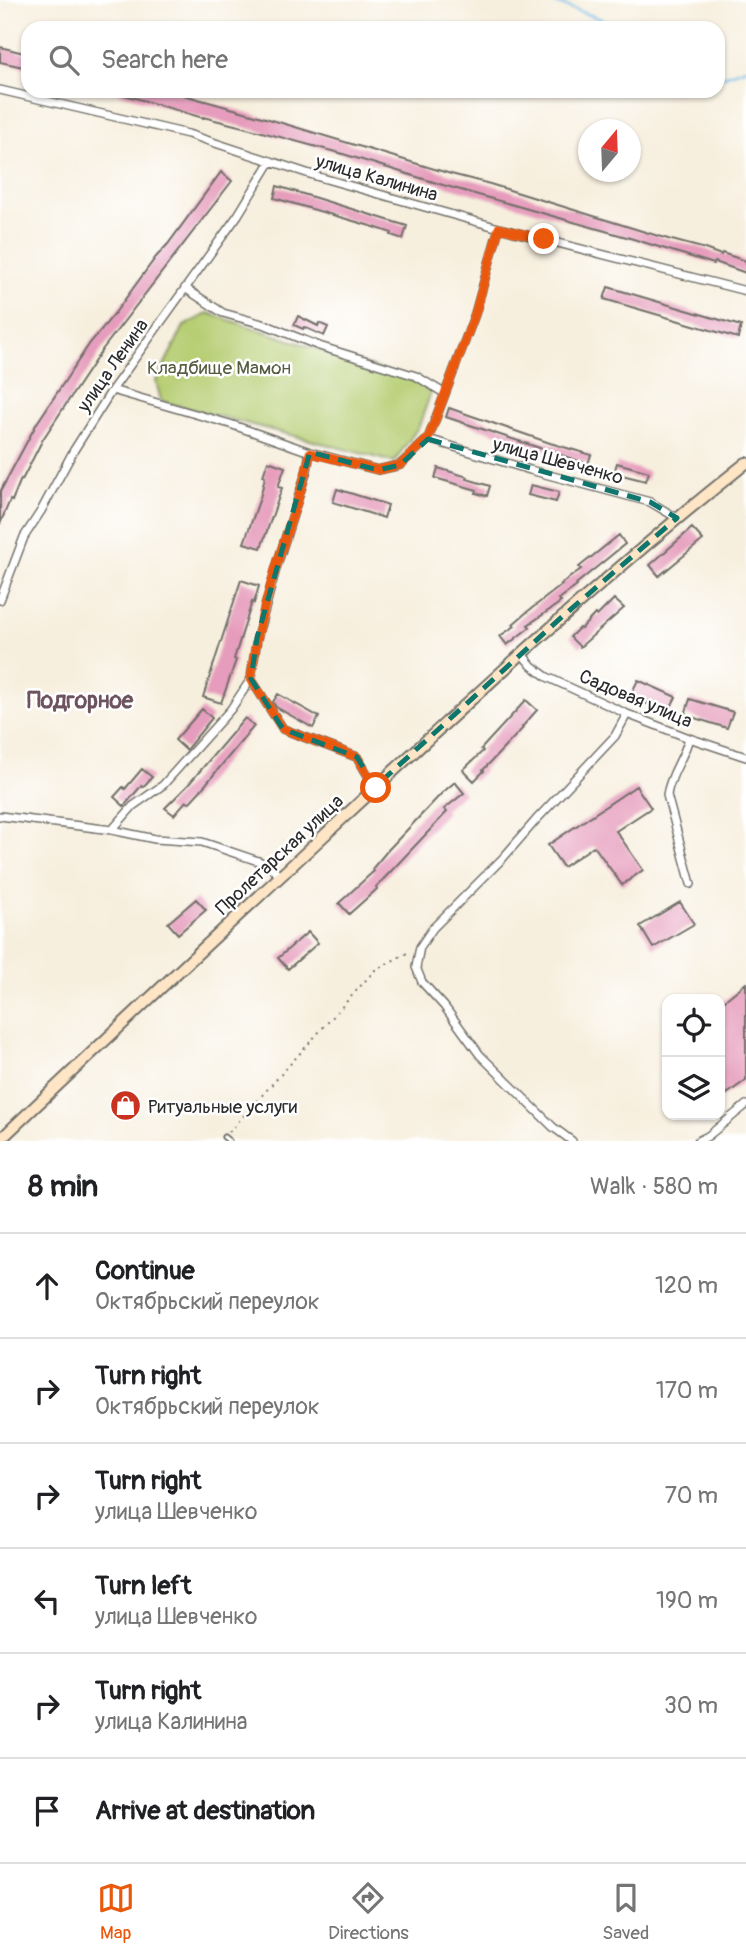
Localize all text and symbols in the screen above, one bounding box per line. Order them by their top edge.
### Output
search box [21,21,725,98]
icon: search [45,41,83,79]
text: Search here [101,44,228,76]
north arrow [578,119,641,182]
street label: улица Калинина [312,149,441,207]
route end [528,223,559,254]
street label: улица Ленина [71,314,154,418]
park label: Кладбище Мамон [147,356,291,380]
street label: улица Шевченко [489,432,626,490]
street label: Садовая улица [575,664,696,734]
district label: Подгорное [27,686,134,715]
route start [360,772,391,803]
street label: Пролетарская улица [211,789,349,920]
map controls [662,994,725,1120]
button: locate [662,994,725,1057]
button: layers [662,1057,725,1120]
shop icon: Ритуальные услуги [108,1089,142,1123]
place label: Ритуальные услуги [148,1095,298,1119]
text: 8 min [28,1168,98,1205]
text: Walk · 580 m [590,1172,718,1201]
text: Continue [95,1255,195,1287]
icon: ahead [28,1267,66,1305]
text: 120 m [655,1271,718,1300]
text: Октябрьский переулок [95,1287,320,1316]
text: Turn right [95,1360,201,1392]
icon: right [28,1372,66,1410]
text: 170 m [656,1376,718,1405]
text: Октябрьский переулок [95,1392,320,1421]
text: Turn right [95,1465,201,1497]
icon: right [28,1477,66,1515]
text: 70 m [665,1481,718,1510]
text: улица Шевченко [95,1497,257,1526]
text: Turn left [95,1570,191,1602]
icon: left [28,1582,66,1620]
text: 190 m [656,1586,718,1615]
text: улица Шевченко [95,1602,257,1631]
text: Turn right [95,1675,201,1707]
icon: right [28,1687,66,1725]
text: 30 m [664,1691,718,1720]
text: улица Калинина [95,1707,247,1736]
icon: arrive [28,1792,66,1830]
text: Arrive at destination [95,1795,315,1827]
tab: Map [97,1879,135,1945]
tab: Directions [328,1879,409,1945]
tab: Saved [602,1879,649,1945]

